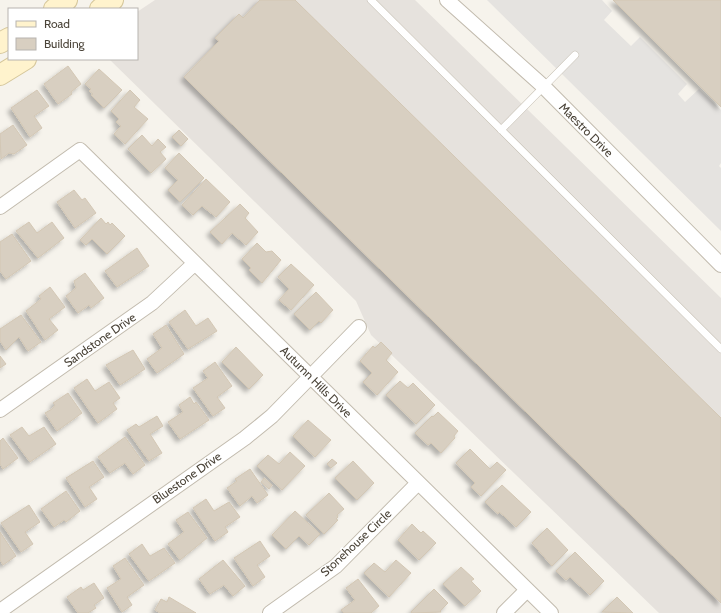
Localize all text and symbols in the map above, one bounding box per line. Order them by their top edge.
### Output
legend [8,8,138,60]
text: Road [44,16,70,31]
text: Building [44,36,86,51]
street label: Maestro Drive [556,99,617,160]
street label: Sandstone Drive [61,309,138,370]
street label: Autumn Hills Drive [277,343,355,421]
street label: Bluestone Drive [149,448,224,507]
street label: Stonehouse Circle [317,506,394,579]

